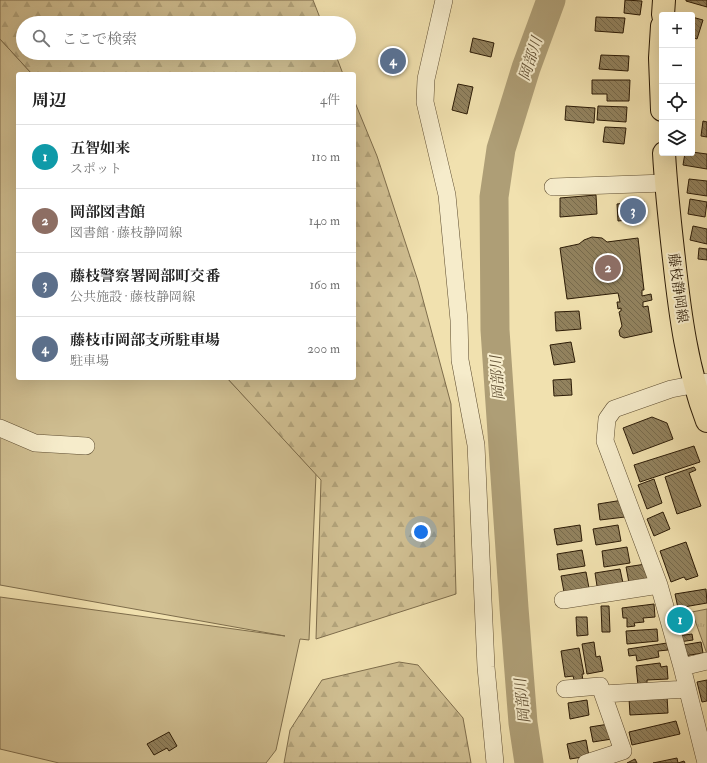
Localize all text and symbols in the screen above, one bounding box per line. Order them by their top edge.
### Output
map controls [659,12,695,156]
button: + [659,12,695,48]
search box [16,16,356,60]
icon: search [30,27,52,49]
text: ここで検索 [62,30,137,49]
water label: 岡部川 [515,33,548,83]
pin: 4 [380,46,406,76]
button: − [659,48,695,84]
button: locate [659,84,695,120]
text: 周辺 [32,90,66,111]
text: 4件 [320,92,340,108]
button: layers [659,120,695,156]
text: 五智如来 [70,139,130,158]
text: 1 [43,149,47,165]
text: 110 m [311,149,340,165]
text: スポット [70,161,122,177]
pin: 3 [620,196,646,226]
text: 岡部図書館 [70,203,145,222]
text: 2 [42,213,48,229]
text: 140 m [309,213,340,229]
text: 図書館 · 藤枝静岡線 [70,225,182,241]
street label: 藤枝静岡線 [665,252,691,324]
pin: 2 [595,253,621,283]
text: 藤枝警察署岡部町交番 [70,267,220,286]
text: 3 [43,277,48,293]
text: 160 m [309,277,340,293]
text: 公共施設 · 藤枝静岡線 [70,289,195,305]
text: 藤枝市岡部支所駐車場 [70,331,220,350]
text: 4 [41,341,49,357]
text: 200 m [307,341,340,357]
text: 駐車場 [70,353,109,369]
water label: 岡部川 [487,353,509,401]
your location [411,522,431,542]
pin: 1 [667,605,693,635]
water label: 岡部川 [511,676,535,724]

